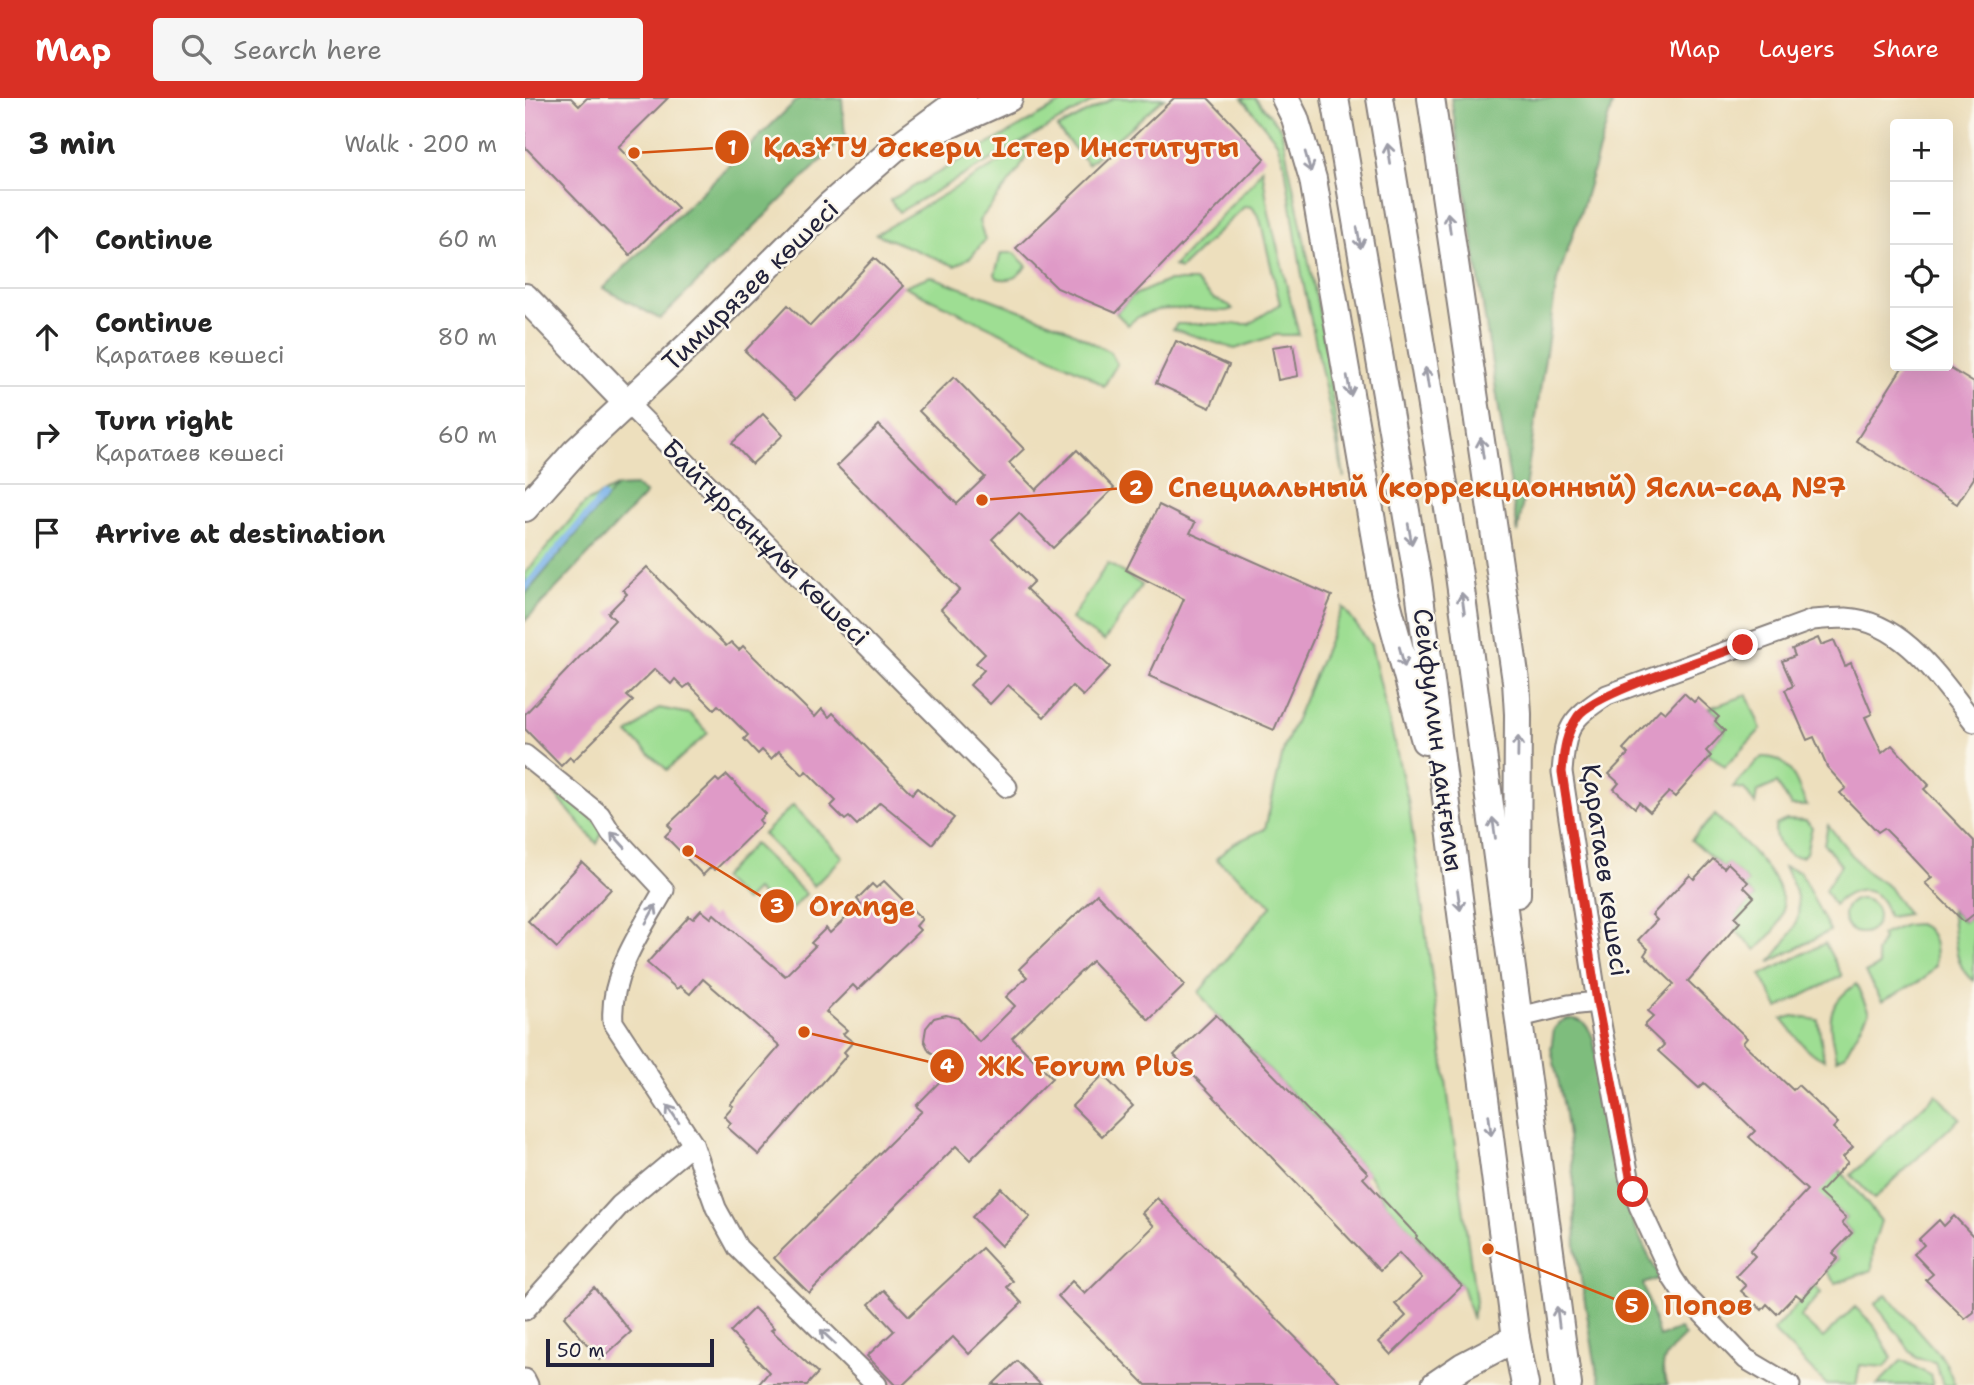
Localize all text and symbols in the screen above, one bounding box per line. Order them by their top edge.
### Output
search box [153,18,643,81]
text: Map [35,27,111,72]
icon: search [177,30,215,68]
text: Search here [233,32,382,67]
text: Map [1669,33,1720,65]
text: Layers [1758,33,1835,65]
text: Share [1873,33,1939,65]
map controls [1890,119,1953,371]
button: + [1890,119,1953,182]
text: 3 min [28,123,115,164]
callout: ҚазҰТУ Әскери Істер Институты [714,123,1254,172]
text: ҚазҰТУ Әскери Істер Институты [763,128,1239,166]
text: Walk · 200 m [344,129,497,159]
text: 1 [727,134,737,162]
one-way arrow [1383,143,1396,166]
one-way arrow [1302,151,1315,173]
button: − [1890,182,1953,245]
street label: Тимирязев көшесі [654,192,846,378]
one-way arrow [1442,212,1455,235]
icon: ahead [28,220,66,258]
text: Continue [95,222,213,257]
text: 60 m [438,224,497,254]
one-way arrow [1353,226,1366,249]
button: locate [1890,245,1953,308]
text: Continue [95,305,213,340]
button: layers [1890,308,1953,371]
icon: ahead [28,318,66,356]
text: 80 m [438,322,497,352]
text: Қаратаев көшесі [95,340,285,370]
one-way arrow [1420,367,1433,390]
one-way arrow [1342,374,1356,397]
text: Turn right [95,403,233,438]
icon: right [28,416,66,454]
text: 60 m [438,420,497,450]
street label: Байтұрсынұлы көшесі [655,431,877,653]
one-way arrow [1475,437,1488,460]
text: Қаратаев көшесі [95,438,285,468]
callout: Специальный (коррекционный) Ясли-сад №7 [1118,463,1860,512]
text: Специальный (коррекционный) Ясли-сад №7 [1168,468,1846,506]
text: 2 [1129,474,1144,502]
icon: arrive [28,514,66,552]
text: Arrive at destination [95,516,385,551]
one-way arrow [1404,522,1417,545]
one-way arrow [1456,592,1469,615]
street label: Сейфуллин даңғылы [1405,606,1473,874]
route end [1727,629,1758,660]
one-way arrow [1396,645,1409,668]
one-way arrow [1511,736,1525,759]
street label: Қаратаев көшесі [1574,761,1638,979]
one-way arrow [1487,817,1500,840]
one-way arrow [610,831,626,849]
callout: Orange [760,881,930,930]
text: Orange [808,887,916,925]
one-way arrow [1453,888,1466,911]
text: 3 [770,892,784,920]
one-way arrow [644,904,658,924]
callout: ЖК Forum Plus [929,1041,1208,1090]
text: ЖК Forum Plus [978,1047,1194,1085]
text: 4 [940,1052,955,1080]
one-way arrow [666,1105,680,1125]
one-way arrow [1483,1113,1496,1136]
route start [1617,1176,1648,1207]
callout: Попов [1614,1281,1766,1330]
text: Попов [1664,1286,1752,1324]
text: 5 [1625,1292,1639,1320]
one-way arrow [1552,1307,1565,1329]
one-way arrow [820,1329,837,1346]
scale bar [546,1336,714,1368]
text: 50 m [557,1338,605,1363]

